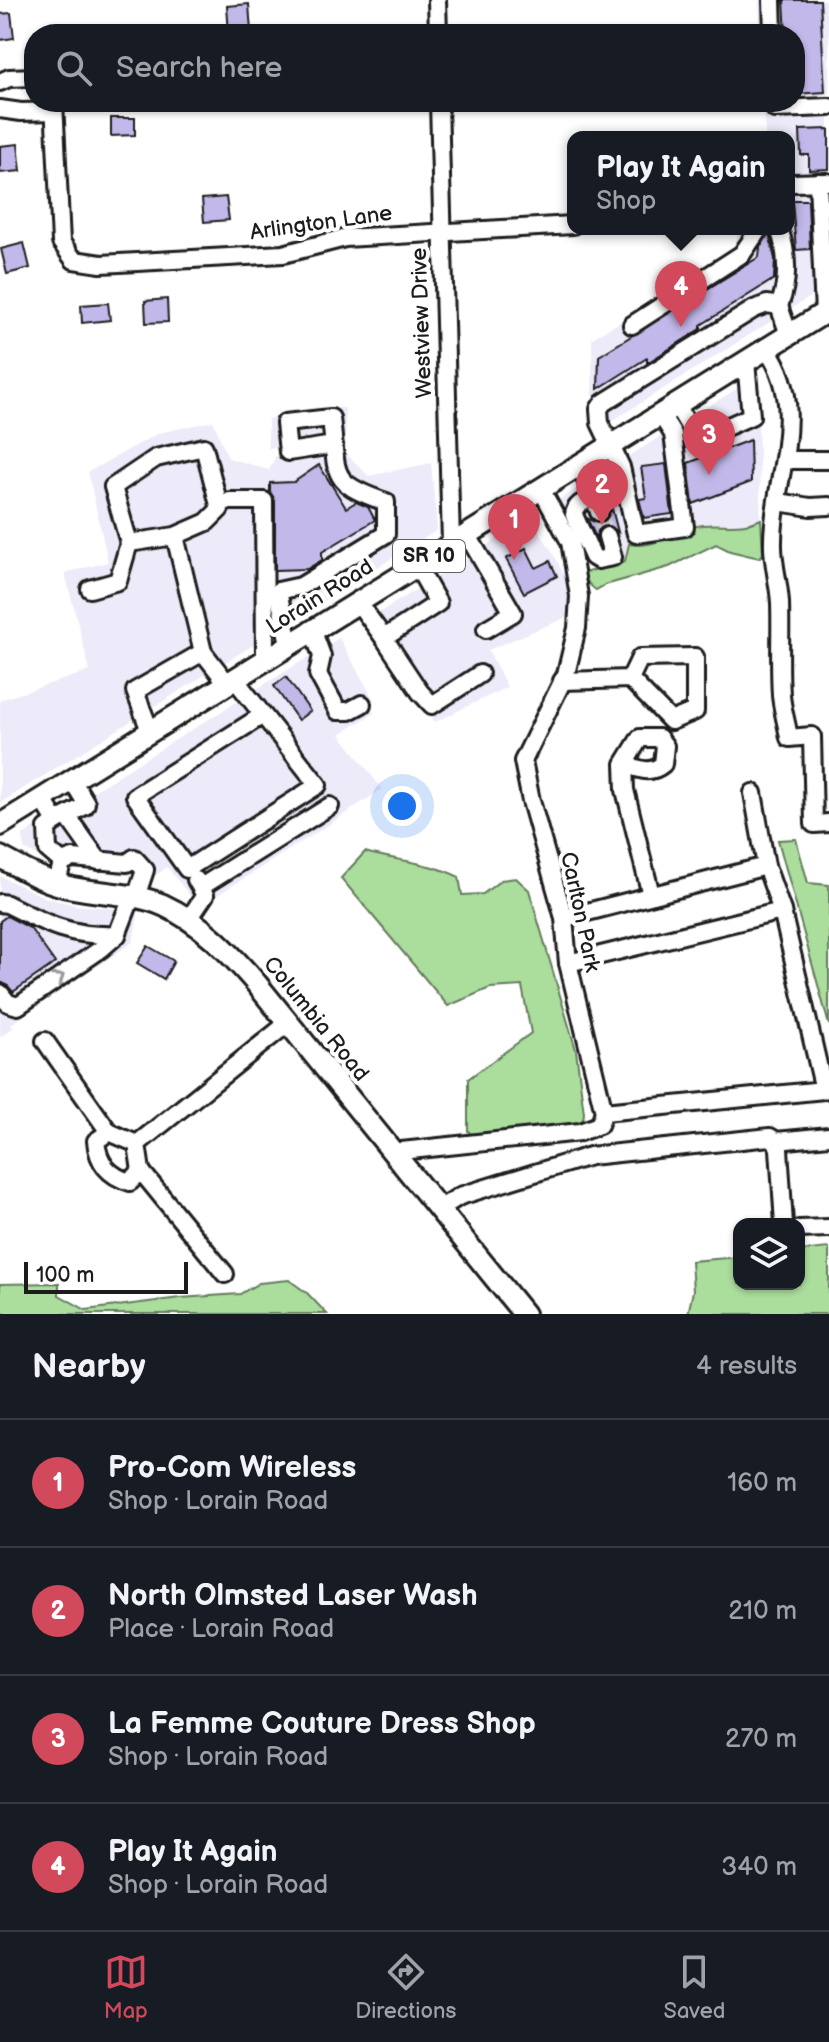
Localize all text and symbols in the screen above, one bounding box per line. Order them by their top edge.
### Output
search box [24,24,805,112]
icon: search [52,46,96,90]
text: Search here [116,50,282,86]
popup [567,131,795,235]
text: Play It Again [596,150,766,186]
text: Shop [596,186,656,217]
street label: Arlington Lane [248,200,394,246]
street label: Westview Drive [406,247,438,399]
pin: 4 [655,261,707,327]
pin: 3 [683,409,735,475]
pin: 2 [576,459,628,525]
pin: 1 [488,494,540,560]
road number: SR 10 [393,540,465,572]
street label: Lorain Road [261,553,379,641]
your location [382,786,422,826]
street label: Carlton Park [554,850,606,975]
street label: Columbia Road [257,951,375,1087]
one-way arrow [50,973,64,988]
map controls [733,1218,805,1290]
button: layers [733,1218,805,1290]
scale bar [24,1258,188,1294]
text: 100 m [36,1262,95,1289]
text: Nearby [32,1346,146,1387]
text: 4 results [696,1351,797,1382]
text: Pro-Com Wireless [108,1450,356,1486]
text: 1 [53,1468,63,1499]
text: 160 m [727,1468,797,1499]
text: Shop · Lorain Road [108,1486,328,1517]
text: North Olmsted Laser Wash [108,1578,478,1614]
text: 2 [50,1596,66,1627]
text: 210 m [728,1596,797,1627]
text: Place · Lorain Road [108,1614,334,1645]
text: La Femme Couture Dress Shop [108,1706,536,1742]
text: 3 [50,1724,66,1755]
text: 270 m [725,1724,797,1755]
text: Shop · Lorain Road [108,1742,328,1773]
text: Play It Again [108,1834,277,1870]
text: 4 [50,1852,66,1883]
text: 340 m [721,1852,797,1883]
text: Shop · Lorain Road [108,1870,328,1901]
tab: Map [104,1950,148,2025]
tab: Directions [355,1950,456,2025]
tab: Saved [664,1950,725,2025]

